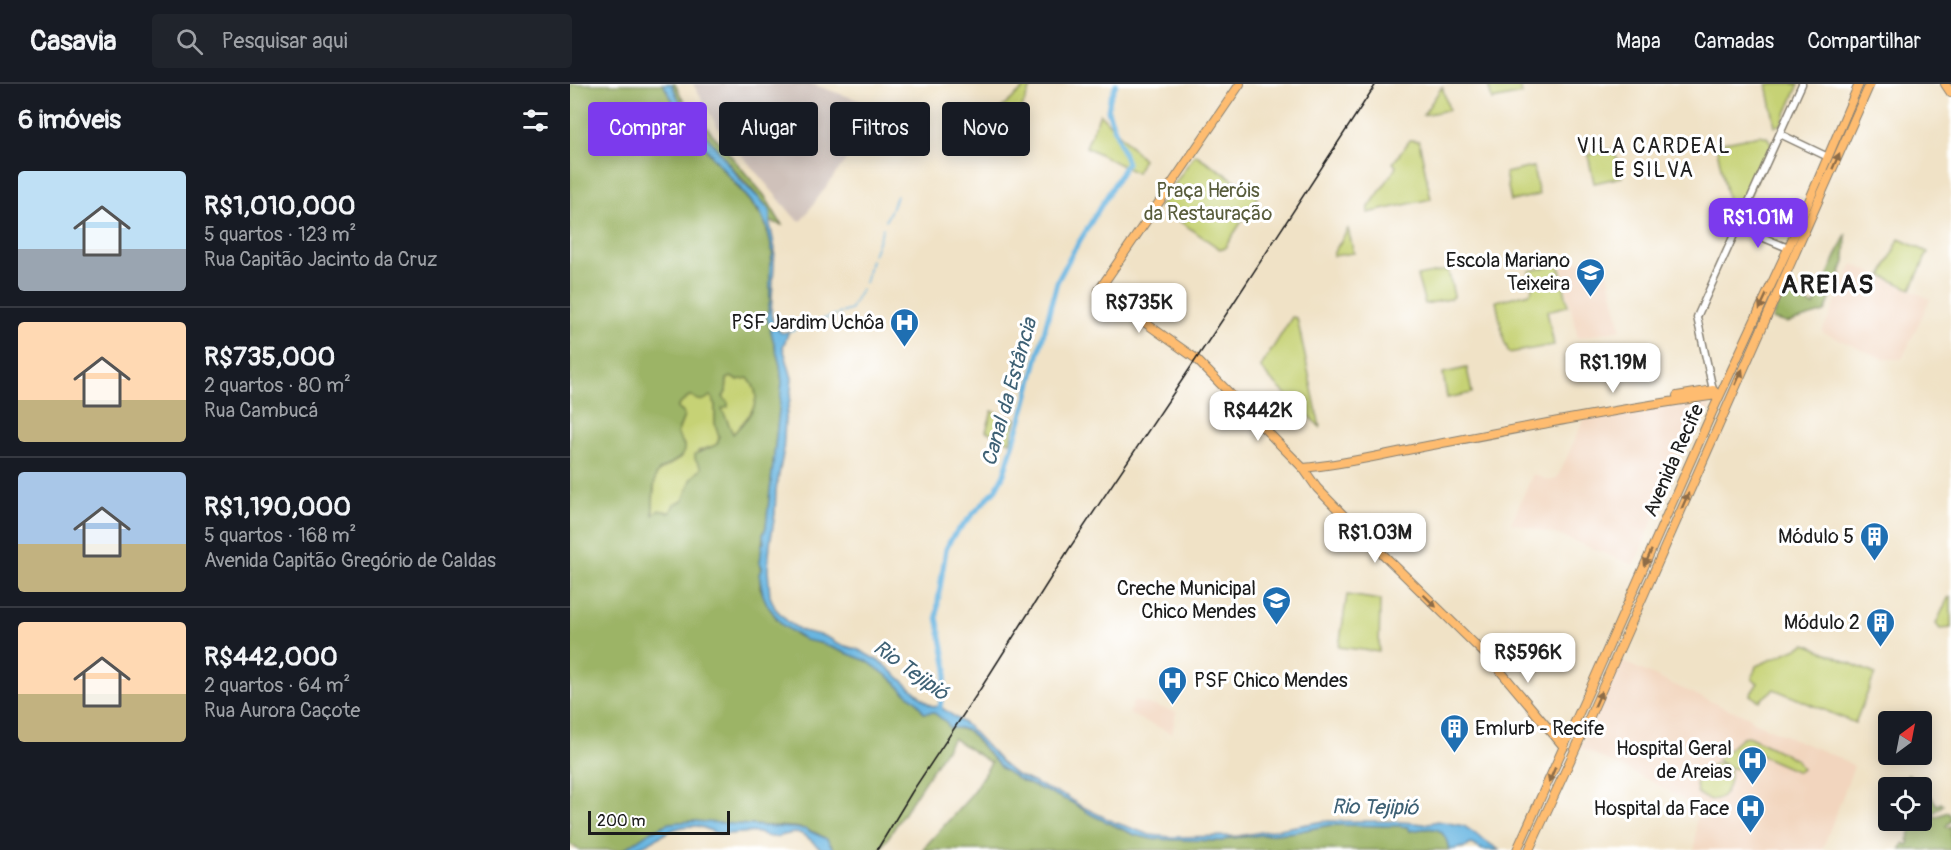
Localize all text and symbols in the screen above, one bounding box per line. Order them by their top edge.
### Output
search box [152,14,572,68]
text: Casavia [30,24,116,59]
icon: search [173,25,206,58]
text: Pesquisar aqui [221,27,348,55]
text: Mapa [1616,28,1661,55]
text: Camadas [1694,28,1774,55]
text: Compartilhar [1807,28,1921,55]
chip: Comprar [588,102,707,156]
chip: Alugar [719,102,818,156]
chip: Filtros [830,102,930,156]
chip: Novo [942,102,1030,156]
text: 6 imóveis [18,104,121,136]
icon: filters [519,104,552,137]
district label: VILA CARDEAL E SILVA [1577,133,1731,184]
one-way arrow [1831,151,1841,169]
park label: Praça Heróis da Restauração [1144,178,1273,226]
text: R$1,010,000 [204,190,355,222]
icon: home [66,195,138,267]
pin: R$1.01M [1703,198,1813,249]
text: R$1.01M [1723,205,1793,230]
text: 5 quartos · 123 m² [204,222,356,247]
text: Rua Capitão Jacinto da Cruz [204,247,437,272]
place label: Escola Mariano Teixeira [1446,248,1570,296]
school or university icon: Escola Mariano Teixeira [1575,256,1607,298]
district label: AREIAS [1781,269,1875,301]
pin: R$735K [1090,283,1188,334]
text: R$735K [1105,290,1173,315]
one-way arrow [1759,293,1768,310]
hospital icon: PSF Jardim Uchôa [889,306,921,348]
place label: PSF Jardim Uchôa [731,310,884,335]
water label: Canal da Estância [975,314,1044,469]
text: R$735,000 [204,341,335,373]
pin: R$1.19M [1558,343,1668,394]
icon: home [66,346,138,418]
text: R$1.19M [1579,350,1647,375]
one-way arrow [1735,369,1744,386]
text: 2 quartos · 80 m² [204,373,351,398]
pin: R$442K [1209,391,1307,442]
text: Rua Cambucá [204,398,318,423]
text: R$442K [1224,398,1292,423]
street label: Avenida Recife [1638,400,1709,520]
text: R$1,190,000 [204,491,351,523]
one-way arrow [1681,492,1690,510]
icon: home [66,496,138,568]
pin: R$1.03M [1320,513,1430,564]
text: R$1.03M [1338,520,1412,545]
building icon: Módulo 5 [1859,520,1891,562]
text: 5 quartos · 168 m² [204,523,356,548]
place label: Módulo 5 [1778,524,1854,549]
text: Avenida Capitão Gregório de Caldas [204,548,496,573]
one-way arrow [1643,549,1652,567]
place label: Creche Municipal Chico Mendes [1117,576,1256,624]
school or university icon: Creche Municipal Chico Mendes [1261,584,1293,626]
one-way arrow [1423,594,1438,608]
building icon: Módulo 2 [1865,606,1897,648]
place label: Módulo 2 [1784,610,1860,635]
pin: R$596K [1479,633,1577,684]
water label: Rio Tejipió [868,634,955,708]
text: R$596K [1494,640,1562,665]
text: R$442,000 [204,641,338,673]
icon: home [66,646,138,718]
hospital icon: PSF Chico Mendes [1157,664,1189,706]
place label: PSF Chico Mendes [1194,668,1348,693]
text: 2 quartos · 64 m² [204,673,350,698]
one-way arrow [1593,690,1602,707]
text: Rua Aurora Caçote [204,698,360,723]
north arrow [1878,711,1932,765]
map controls [1878,711,1932,831]
building icon: Emlurb - Recife [1438,712,1470,754]
place label: Emlurb - Recife [1475,716,1604,741]
place label: Hospital Geral de Areias [1616,736,1732,784]
hospital icon: Hospital Geral de Areias [1737,744,1769,786]
one-way arrow [1547,766,1557,784]
button: locate [1878,777,1932,831]
hospital icon: Hospital da Face [1734,792,1766,834]
water label: Rio Tejipió [1332,793,1420,822]
place label: Hospital da Face [1594,796,1729,821]
scale bar [588,808,730,836]
text: 200 m [597,811,645,831]

